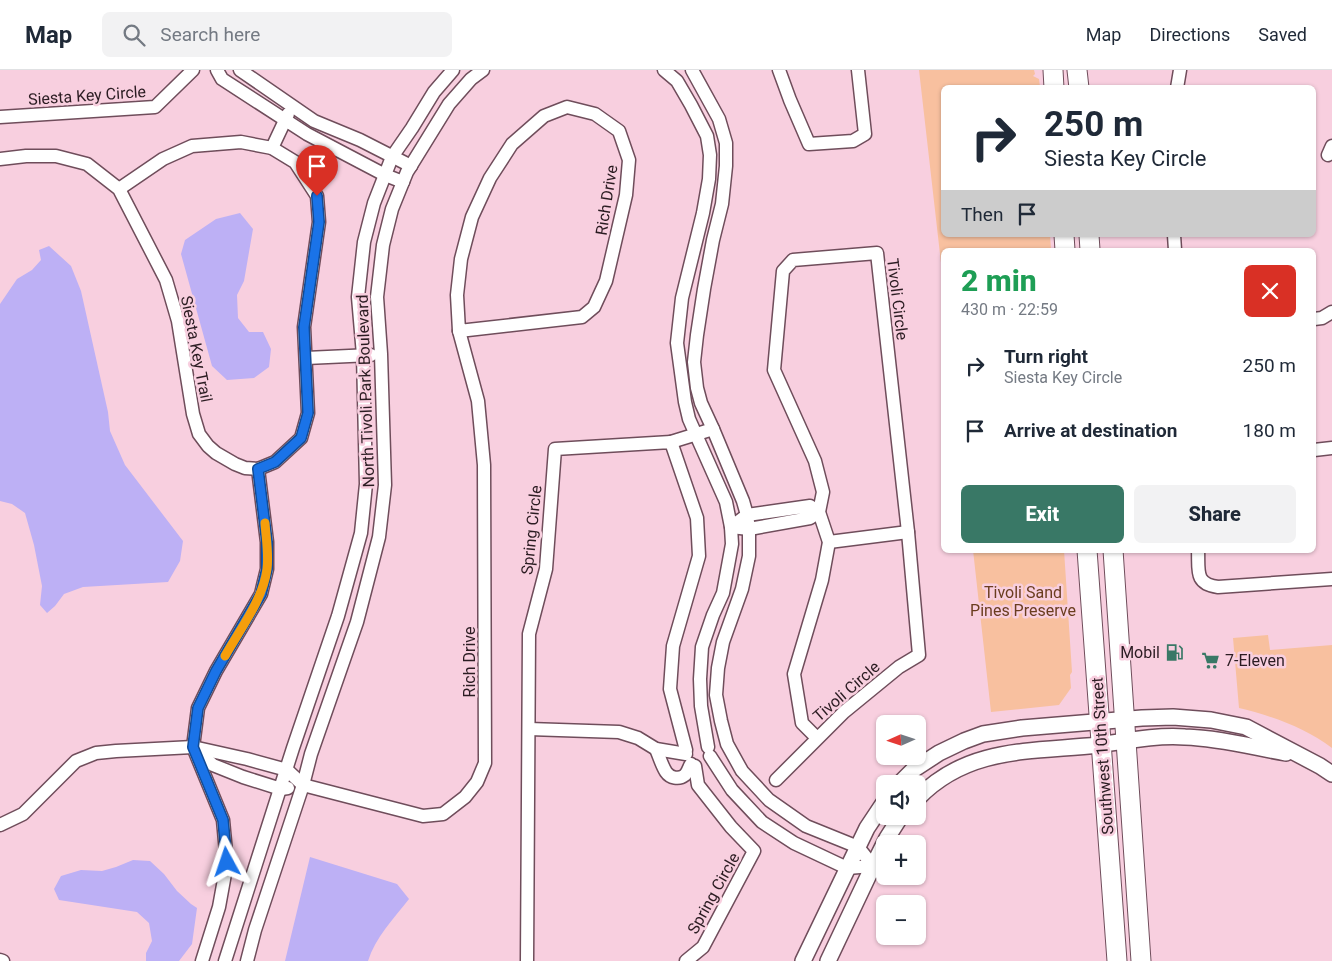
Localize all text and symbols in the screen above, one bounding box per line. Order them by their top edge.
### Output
search box [102,12,452,57]
text: Map [25,21,72,49]
icon: search [120,21,148,49]
text: Search here [160,23,260,46]
text: Map [1086,24,1121,45]
text: Directions [1149,24,1230,45]
text: Saved [1258,24,1307,45]
street label: Siesta Key Circle [27,82,147,109]
text: 250 m [1044,104,1143,145]
icon: right [961,105,1026,170]
pin [296,145,338,196]
text: Siesta Key Circle [1044,146,1206,171]
icon: arrive [303,152,331,180]
street label: Rich Drive [592,164,621,237]
icon: arrive [1013,200,1041,228]
text: Then [961,203,1003,226]
street label: Tivoli Circle [883,257,912,341]
text: 2 min [961,263,1037,298]
button: close [1244,265,1296,317]
street label: Siesta Key Trail [177,294,216,404]
street label: North Tivoli Park Boulevard [353,294,378,488]
text: 430 m · 22:59 [961,300,1058,319]
text: Turn right [1004,345,1088,368]
icon: right [961,352,989,380]
text: 250 m [1243,354,1296,377]
text: Siesta Key Circle [1004,368,1122,387]
icon: arrive [961,417,989,445]
text: Arrive at destination [1004,419,1177,442]
text: 180 m [1243,419,1296,442]
street label: Spring Circle [517,484,546,576]
button: Exit [961,485,1124,543]
button: Share [1134,485,1296,543]
park label: Tivoli Sand Pines Preserve [970,583,1076,620]
street label: Rich Drive [460,627,479,697]
fuel station icon: Mobil [1164,642,1184,662]
place label: Mobil [1120,643,1160,662]
supermarket icon: 7-Eleven [1201,650,1221,670]
place label: 7-Eleven [1225,651,1285,670]
street label: Tivoli Circle [809,657,884,726]
street label: Southwest 10th Street [1088,677,1117,835]
north arrow [876,715,926,765]
map controls [876,715,926,945]
button: sound [876,775,926,825]
position arrow [200,835,252,887]
button: + [876,835,926,885]
street label: Spring Circle [683,849,744,937]
button: − [876,895,926,945]

